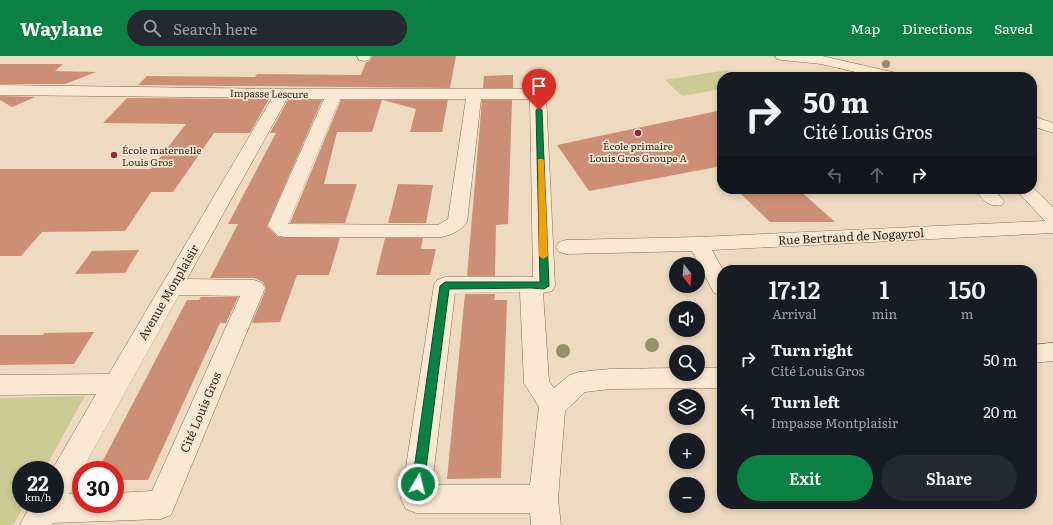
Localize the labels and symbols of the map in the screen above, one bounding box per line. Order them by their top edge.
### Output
pin [522,69,556,110]
street label: Impasse Lescure [230,85,308,101]
marker: École primaire Louis Gros Groupe A [633,128,643,138]
place label: École primaire Louis Gros Groupe A [589,138,688,165]
place label: École maternelle Louis Gros [122,142,201,169]
marker: École maternelle Louis Gros [109,150,119,160]
street label: Rue Bertrand de Nogayrol [777,223,925,249]
street label: Avenue Monplaisir [133,241,203,343]
north arrow [669,257,705,293]
street label: Cité Louis Gros [175,368,225,455]
speed limit sign: 30 [72,461,124,513]
position arrow [397,463,439,505]

